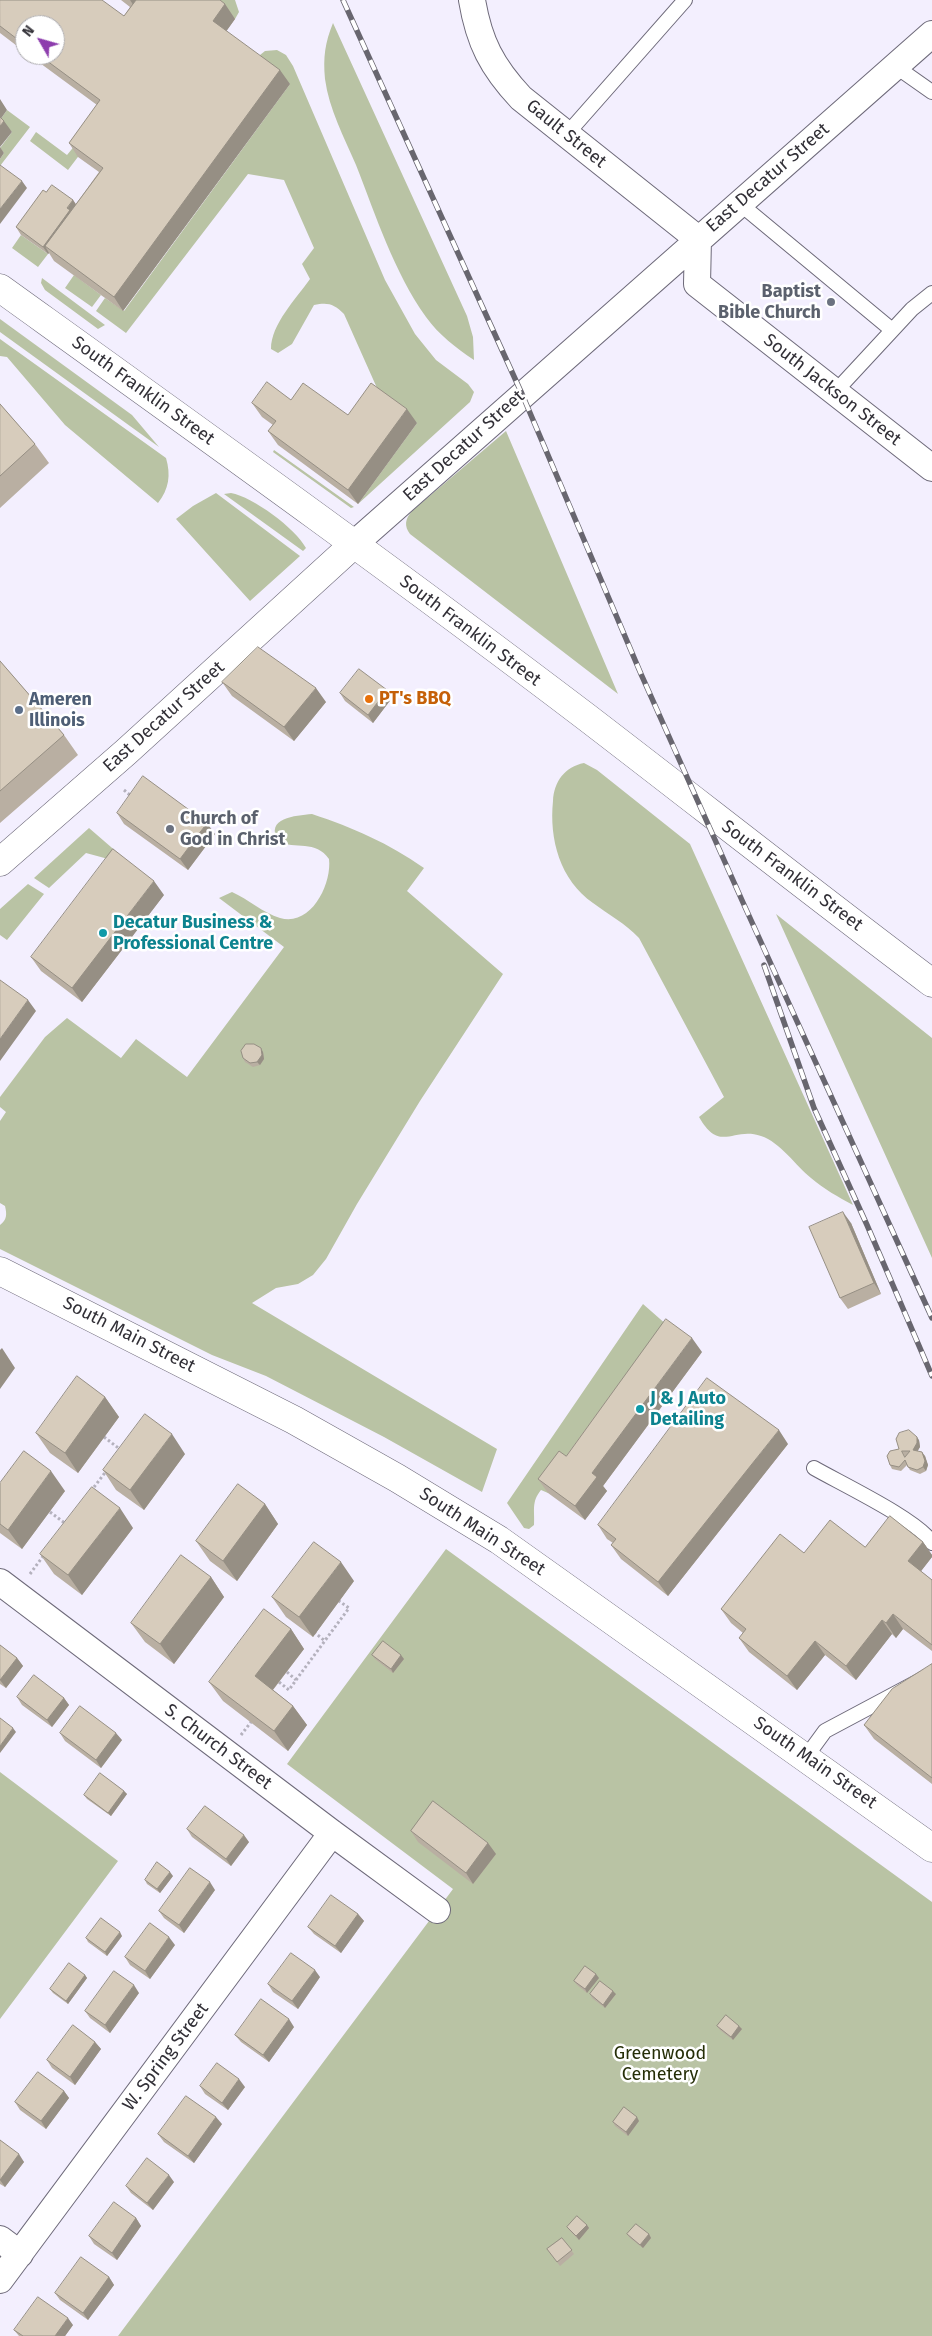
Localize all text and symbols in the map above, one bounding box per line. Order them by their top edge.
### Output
north arrow [15,15,65,65]
text: N [19,22,38,40]
street label: Gault Street [522,95,610,173]
street label: East Decatur Street [702,119,834,237]
place label: Baptist Bible Church [718,281,821,324]
marker: Baptist Bible Church [825,296,837,308]
street label: South Jackson Street [759,330,905,450]
street label: South Franklin Street [67,332,219,450]
street label: East Decatur Street [399,386,529,506]
street label: South Franklin Street [395,571,545,691]
street label: East Decatur Street [99,657,229,777]
place label: PT's BBQ [379,688,451,710]
place label: Ameren Illinois [29,689,92,732]
marker: PT's BBQ [363,693,375,705]
marker: Ameren Illinois [13,704,25,716]
place label: Church of God in Christ [180,808,285,851]
street label: South Franklin Street [717,816,867,936]
marker: Church of God in Christ [164,823,176,835]
place label: Decatur Business & Professional Centre [113,912,273,954]
marker: Decatur Business & Professional Centre [97,927,109,939]
street label: South Main Street [59,1292,199,1378]
place label: J & J Auto Detailing [650,1388,726,1430]
marker: J & J Auto Detailing [634,1403,646,1415]
street label: South Main Street [415,1483,549,1581]
street label: S. Church Street [160,1700,276,1794]
street label: South Main Street [749,1712,881,1814]
street label: W. Spring Street [118,1999,214,2115]
park label: Greenwood Cemetery [614,2043,706,2086]

